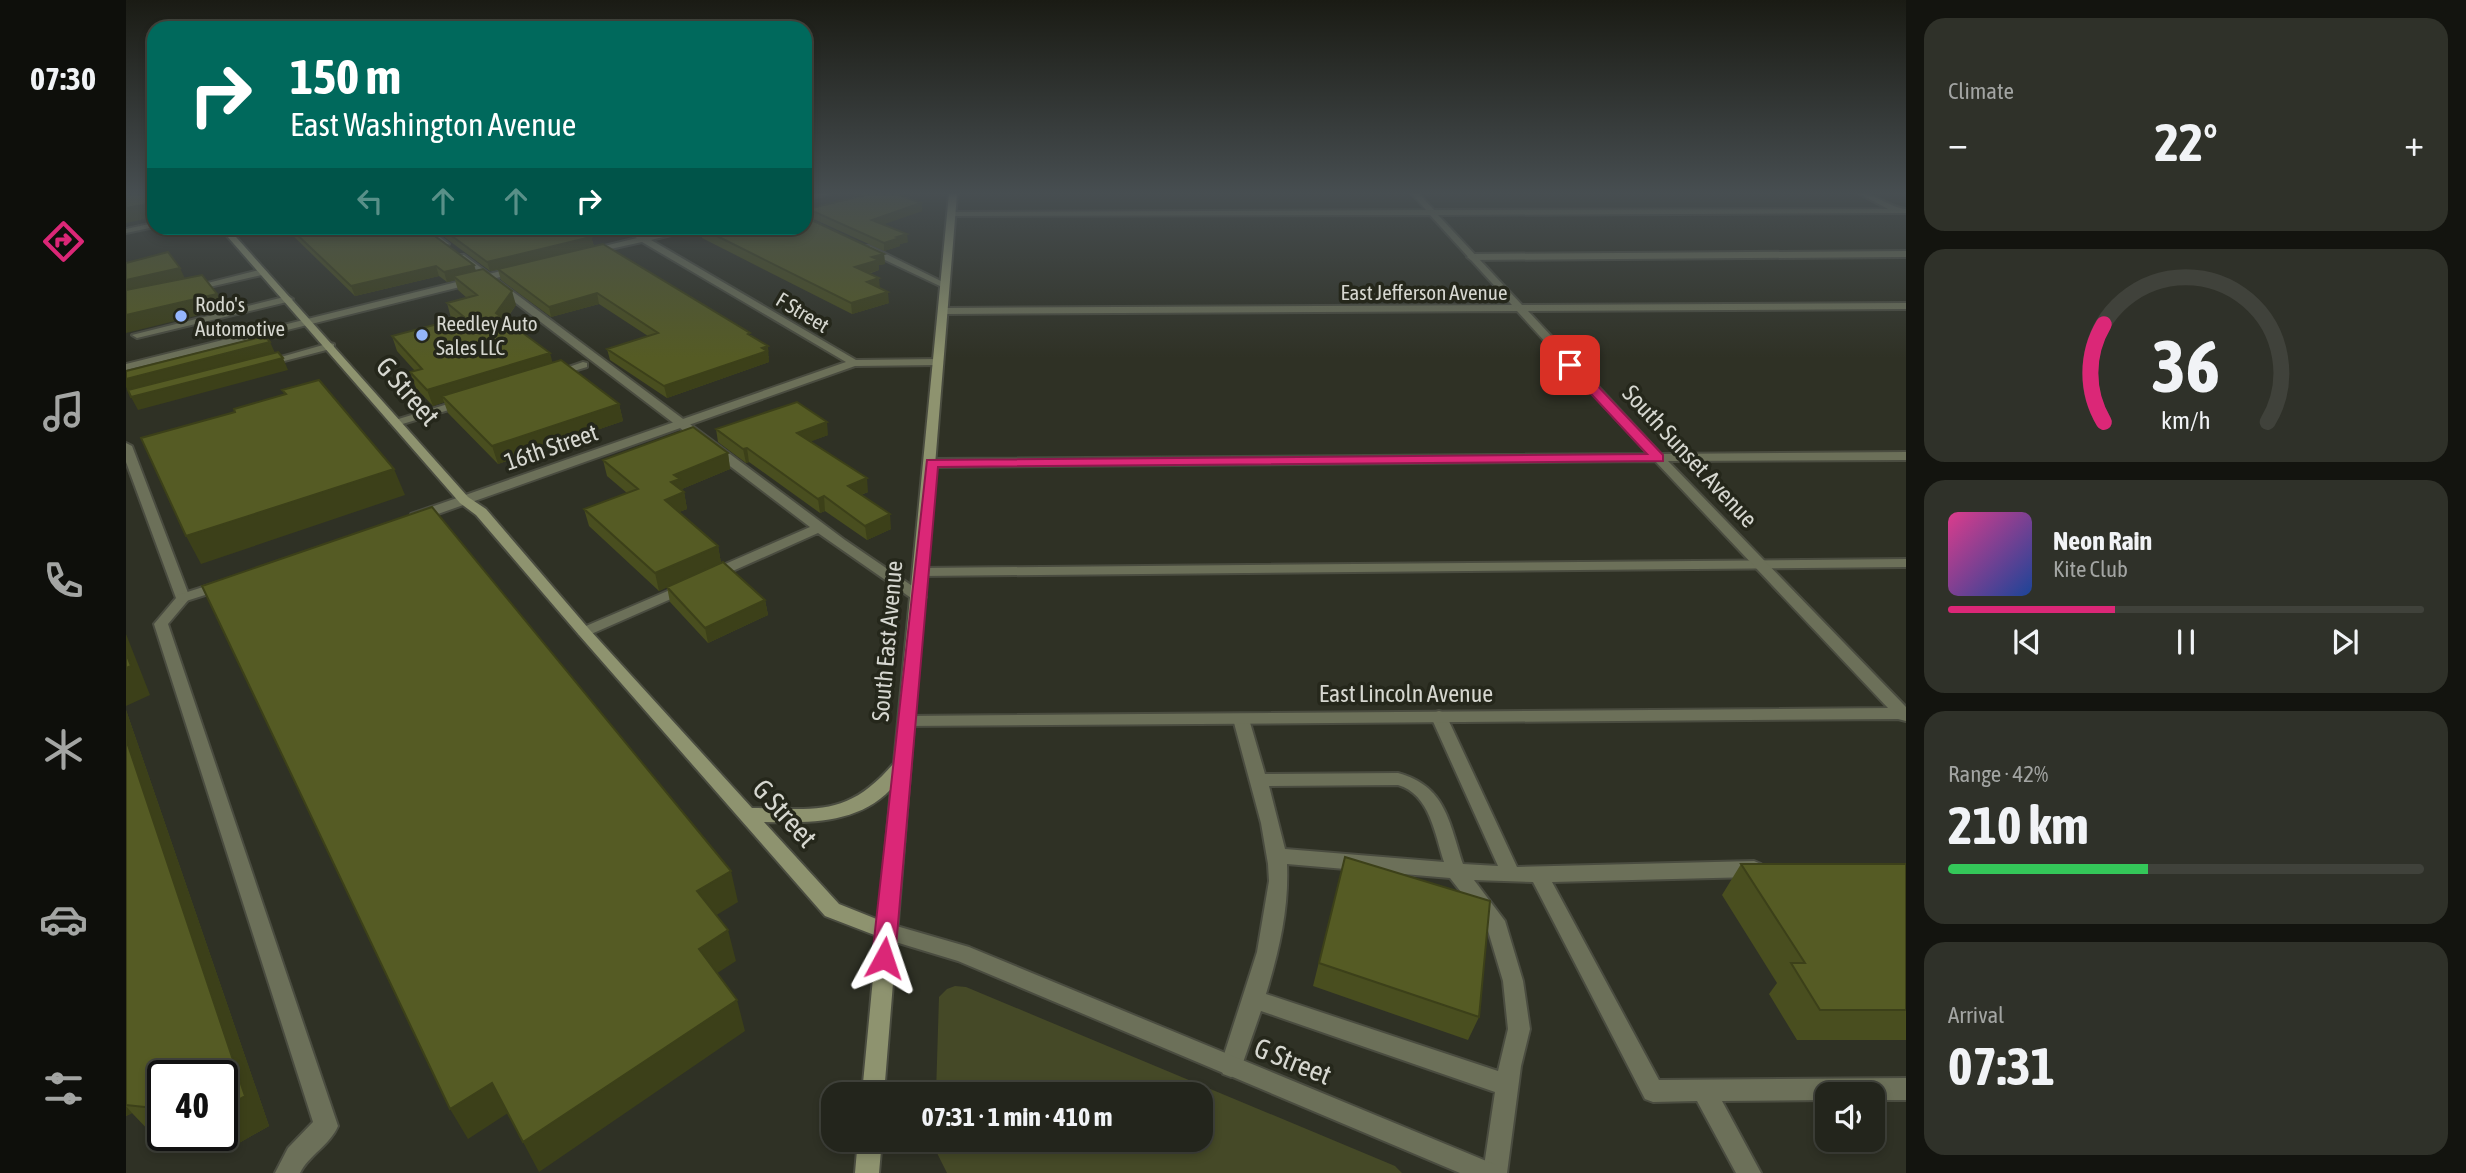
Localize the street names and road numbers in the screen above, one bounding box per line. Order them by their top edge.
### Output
street label: East Jefferson Avenue [1341,280,1507,304]
street label: F Street [772,287,834,337]
street label: G Street [370,350,446,432]
street label: South Sunset Avenue [1617,379,1763,533]
street label: 16th Street [501,418,601,476]
street label: South East Avenue [867,559,907,723]
street label: East Lincoln Avenue [1319,680,1493,707]
street label: G Street [746,773,824,853]
street label: G Street [1250,1031,1336,1091]

